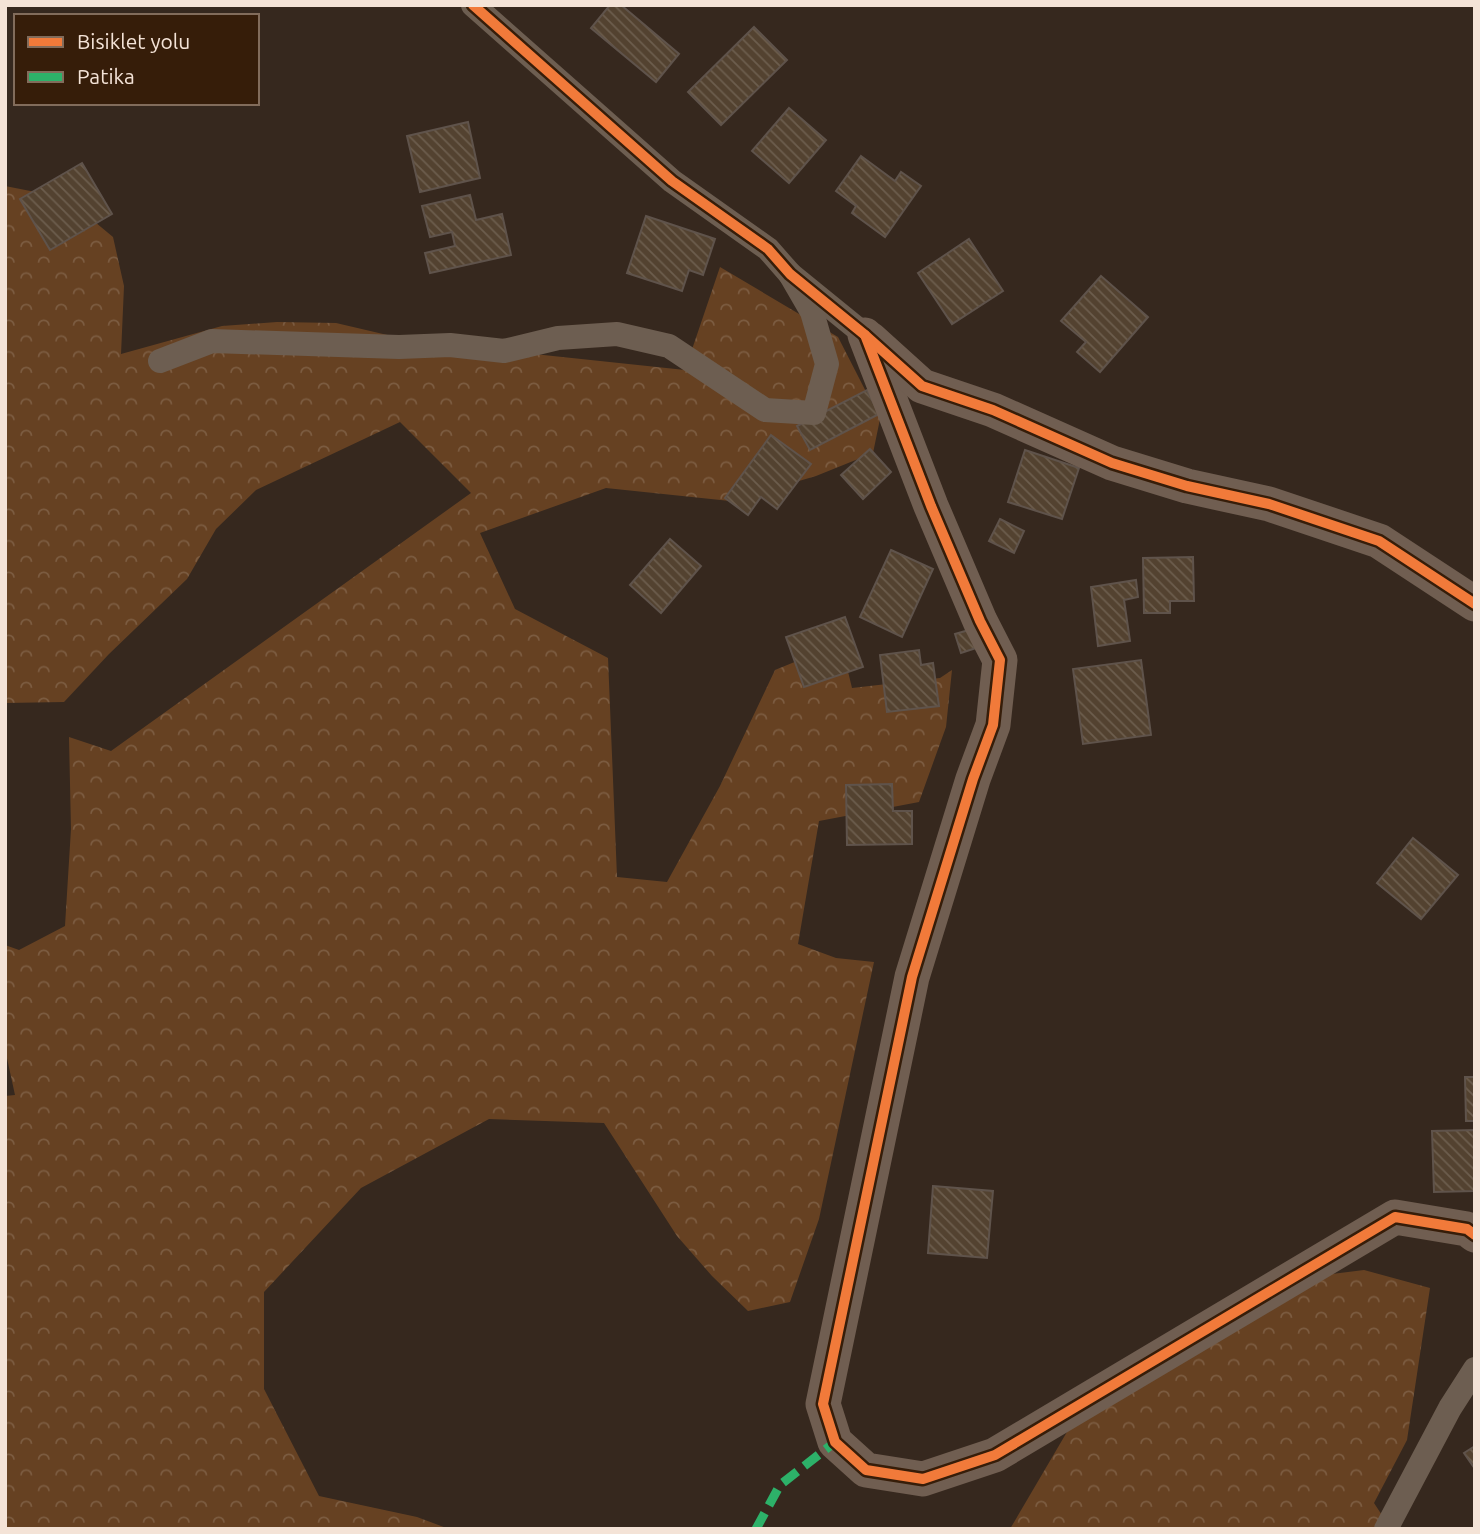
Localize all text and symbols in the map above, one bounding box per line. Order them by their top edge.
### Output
legend [14,14,259,105]
text: Bisiklet yolu [77,29,190,53]
text: Patika [77,64,135,88]

